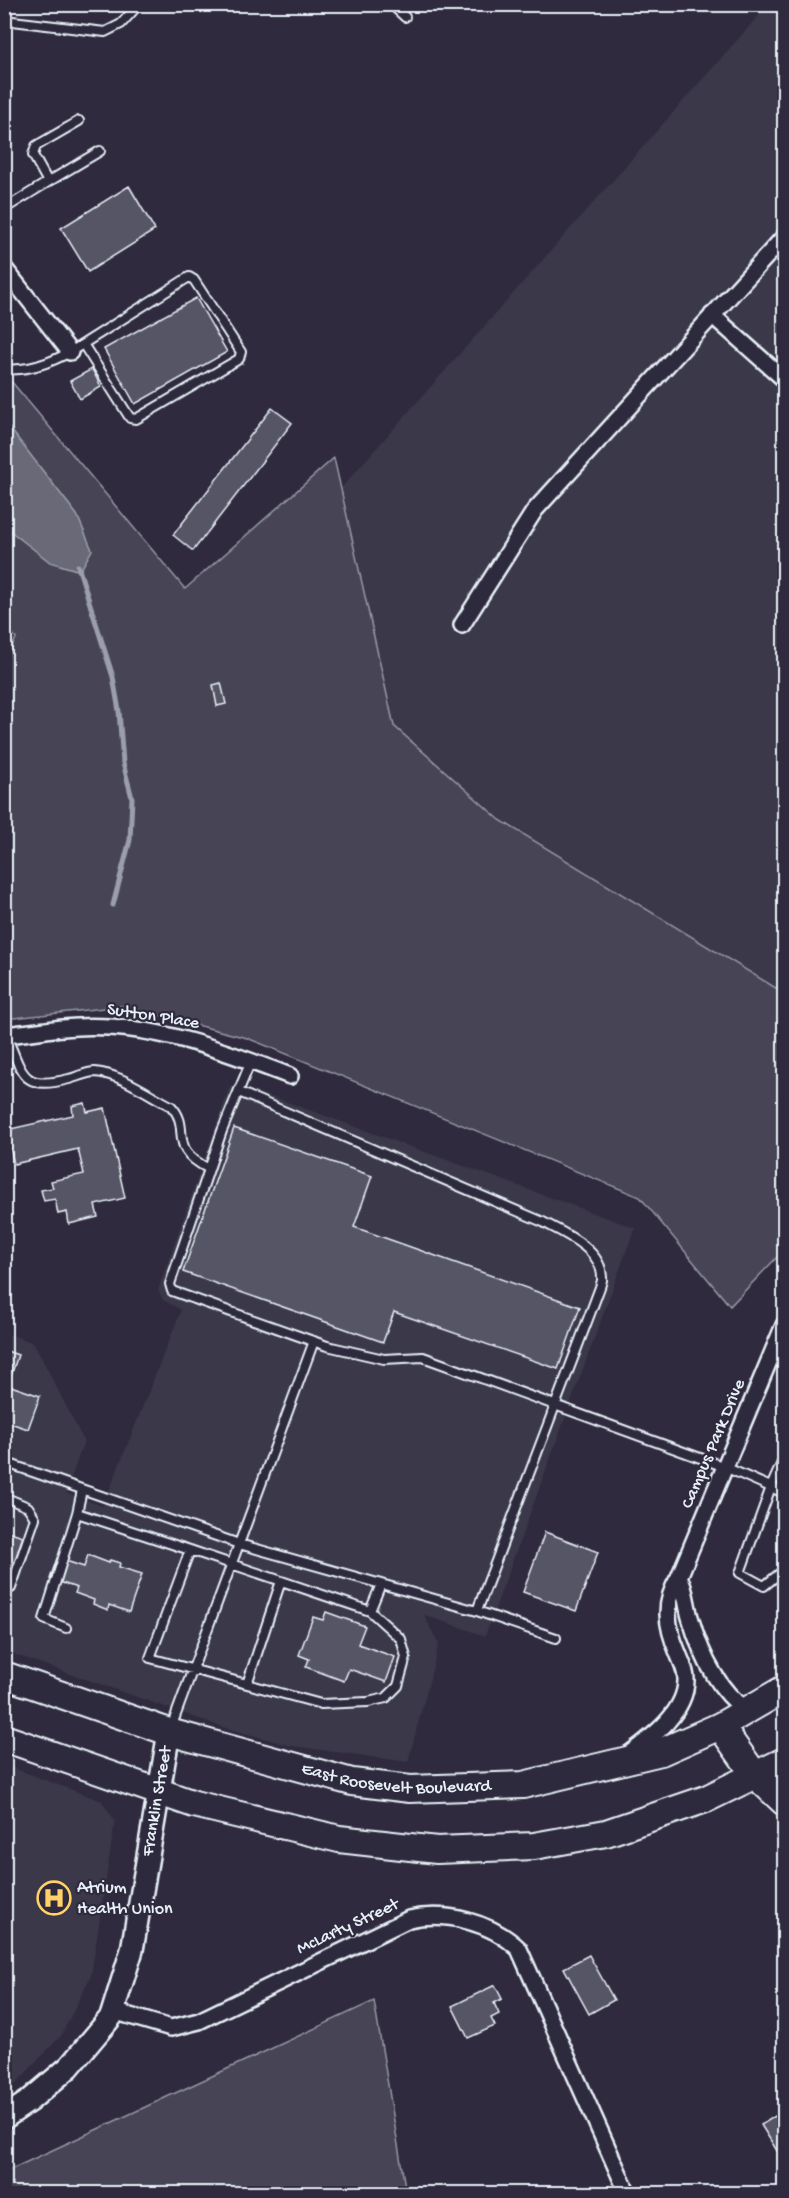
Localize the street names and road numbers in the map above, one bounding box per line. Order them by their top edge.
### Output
street label: Sutton Place [105,999,201,1035]
street label: Campus Park Drive [677,1375,751,1512]
street label: Franklin Street [137,1743,177,1859]
street label: East Roosevelt Boulevard [299,1758,493,1800]
street label: McLarty Street [294,1894,404,1960]

